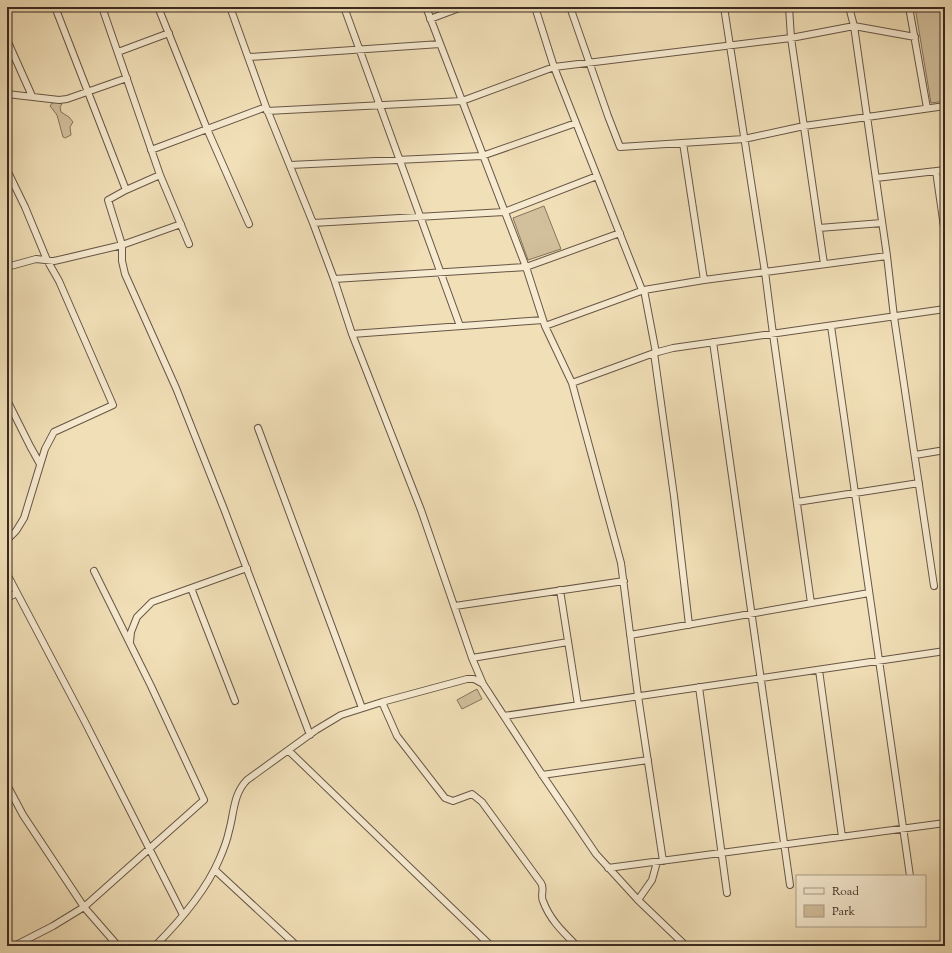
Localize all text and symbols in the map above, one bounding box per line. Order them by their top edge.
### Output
legend [796,875,926,927]
text: Road [832,883,859,901]
text: Park [832,903,855,921]

